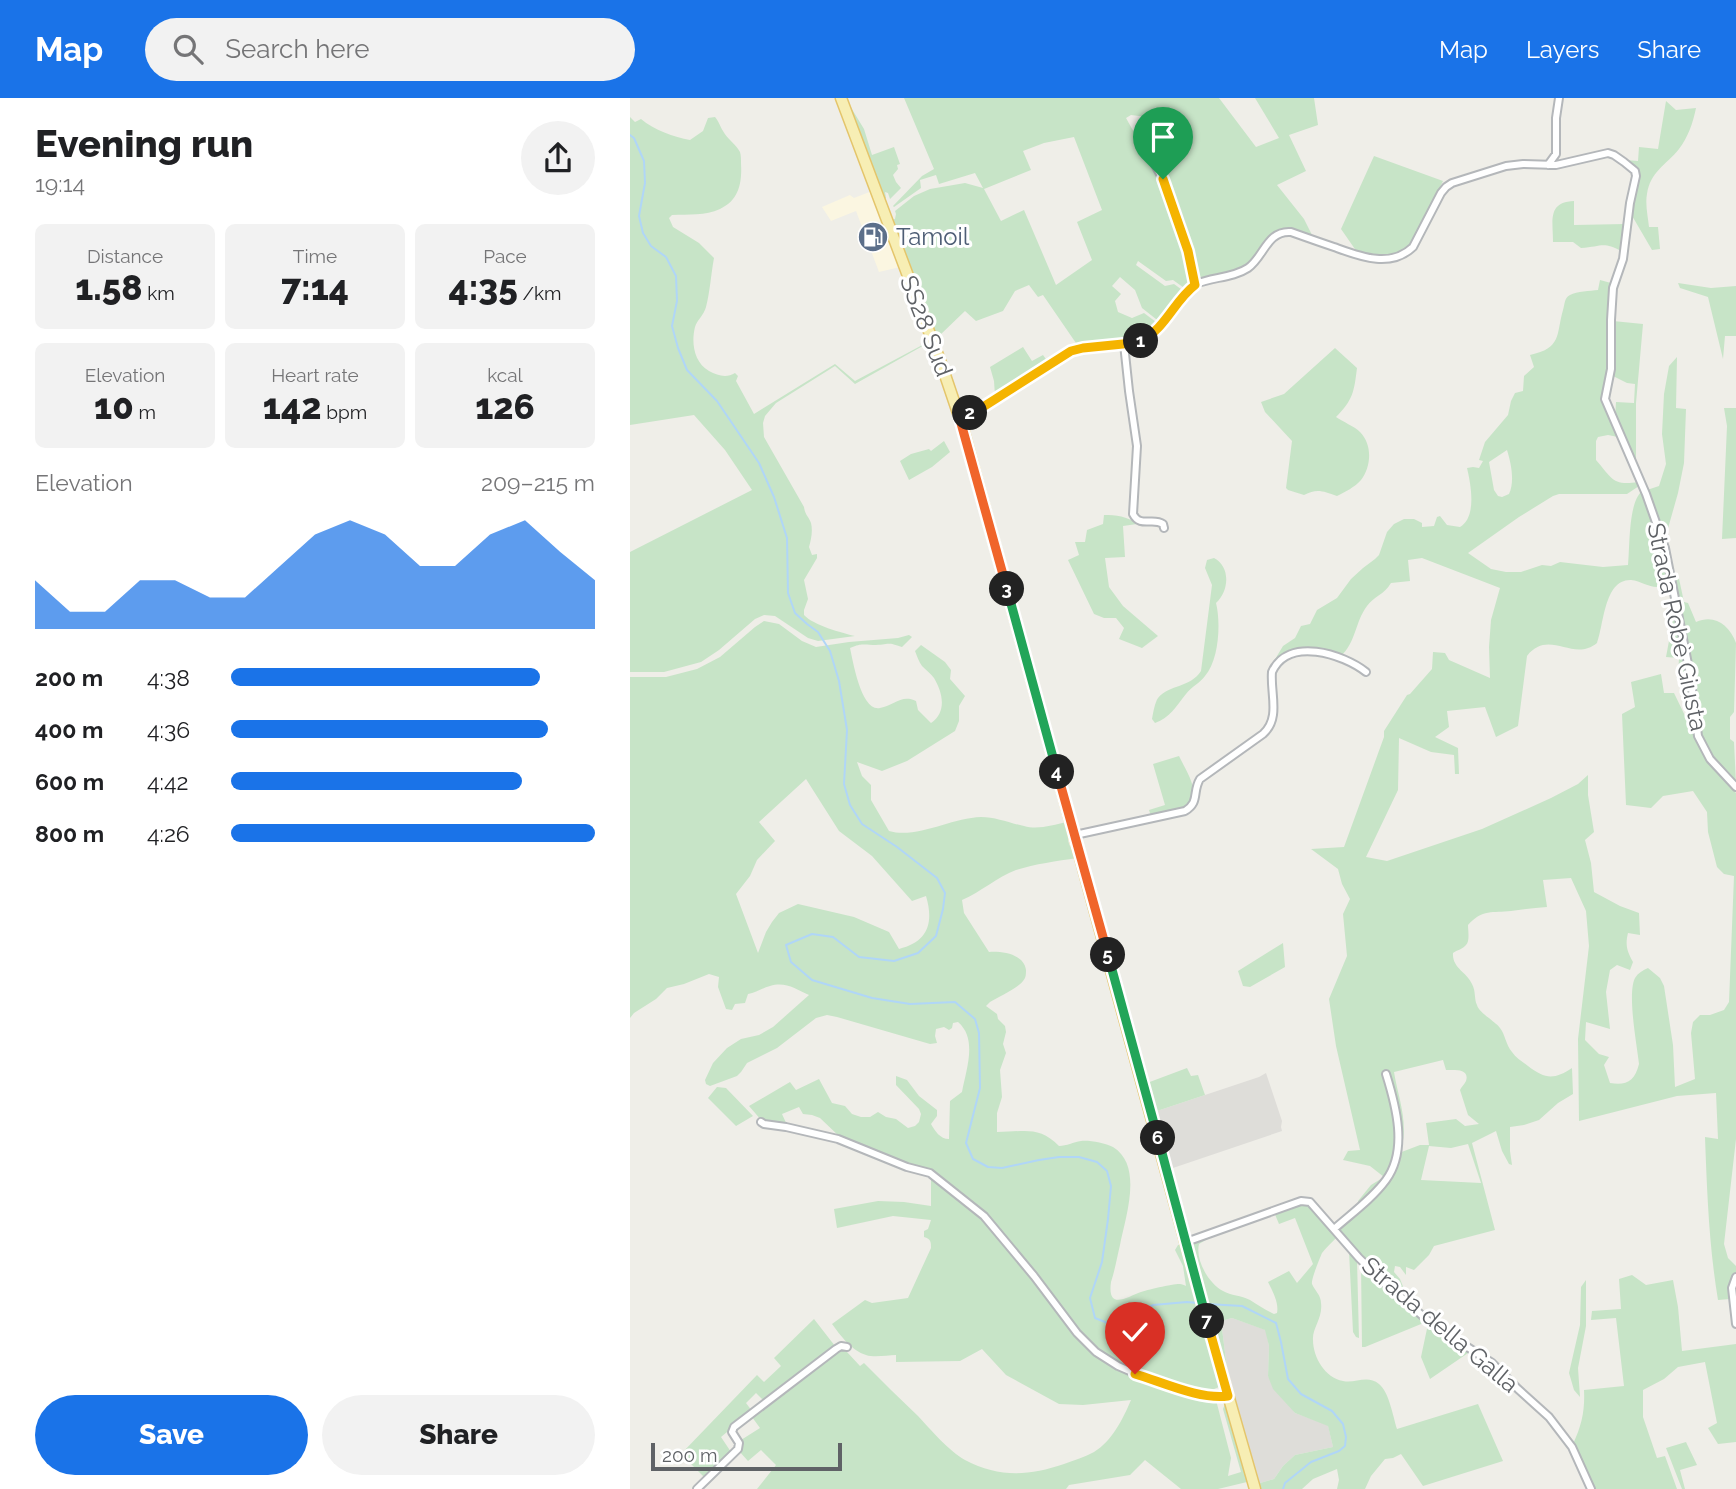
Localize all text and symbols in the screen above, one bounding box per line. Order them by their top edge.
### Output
search box [145,18,635,81]
text: Map [35,30,103,69]
icon: search [169,30,207,68]
text: Search here [225,34,370,64]
text: Map [1439,35,1488,64]
text: Layers [1526,35,1599,64]
text: Share [1637,35,1701,64]
pin [1133,107,1193,179]
icon: arrive [1144,118,1182,156]
text: Evening run [35,121,253,166]
button: share [521,121,595,195]
text: 19:14 [35,170,85,197]
fuel station icon: Tamoil [856,220,890,254]
place label: Tamoil [896,222,970,251]
text: Distance [87,245,163,267]
text: Time [293,245,337,267]
text: Pace [483,245,527,267]
text: 1.58 [75,267,142,308]
text: 7:14 [281,267,349,308]
text: 4:35 [448,267,518,308]
street label: SS28 Sud [894,271,959,380]
text: km [142,282,175,304]
text: /km [518,282,562,304]
pin: 1 [1124,324,1158,358]
text: 1 [1136,329,1145,351]
text: Elevation [85,364,165,386]
text: Heart rate [271,364,359,386]
text: kcal [487,364,523,386]
text: 10 [94,386,134,427]
text: 142 [263,386,321,427]
text: 126 [475,386,535,427]
pin: 2 [952,396,988,430]
text: m [134,401,156,423]
text: bpm [321,401,367,423]
text: 2 [964,401,975,423]
text: Elevation [35,469,133,496]
text: 209–215 m [481,469,595,496]
street label: Strada Robè Giusta [1641,520,1714,734]
pin: 3 [990,572,1024,606]
text: 3 [1001,577,1012,599]
text: 200 m [35,664,103,691]
text: 4:38 [147,664,190,691]
text: 400 m [35,716,103,743]
text: 4:36 [147,716,190,743]
pin: 4 [1040,754,1074,790]
text: 4 [1051,760,1062,782]
text: 600 m [35,768,104,795]
text: 4:42 [147,768,188,795]
text: 800 m [35,820,104,847]
text: 4:26 [147,820,190,847]
pin: 5 [1091,938,1126,972]
text: 5 [1102,943,1113,965]
pin: 6 [1140,1121,1176,1156]
text: 6 [1152,1126,1163,1148]
street label: Strada della Galla [1356,1251,1525,1399]
pin [1105,1302,1165,1374]
pin: 7 [1190,1304,1224,1338]
text: 7 [1201,1309,1212,1331]
icon: check [1116,1313,1154,1351]
button: Save [35,1395,308,1475]
button: Share [322,1395,595,1475]
scale bar [651,1440,842,1472]
text: 200 m [662,1444,717,1466]

